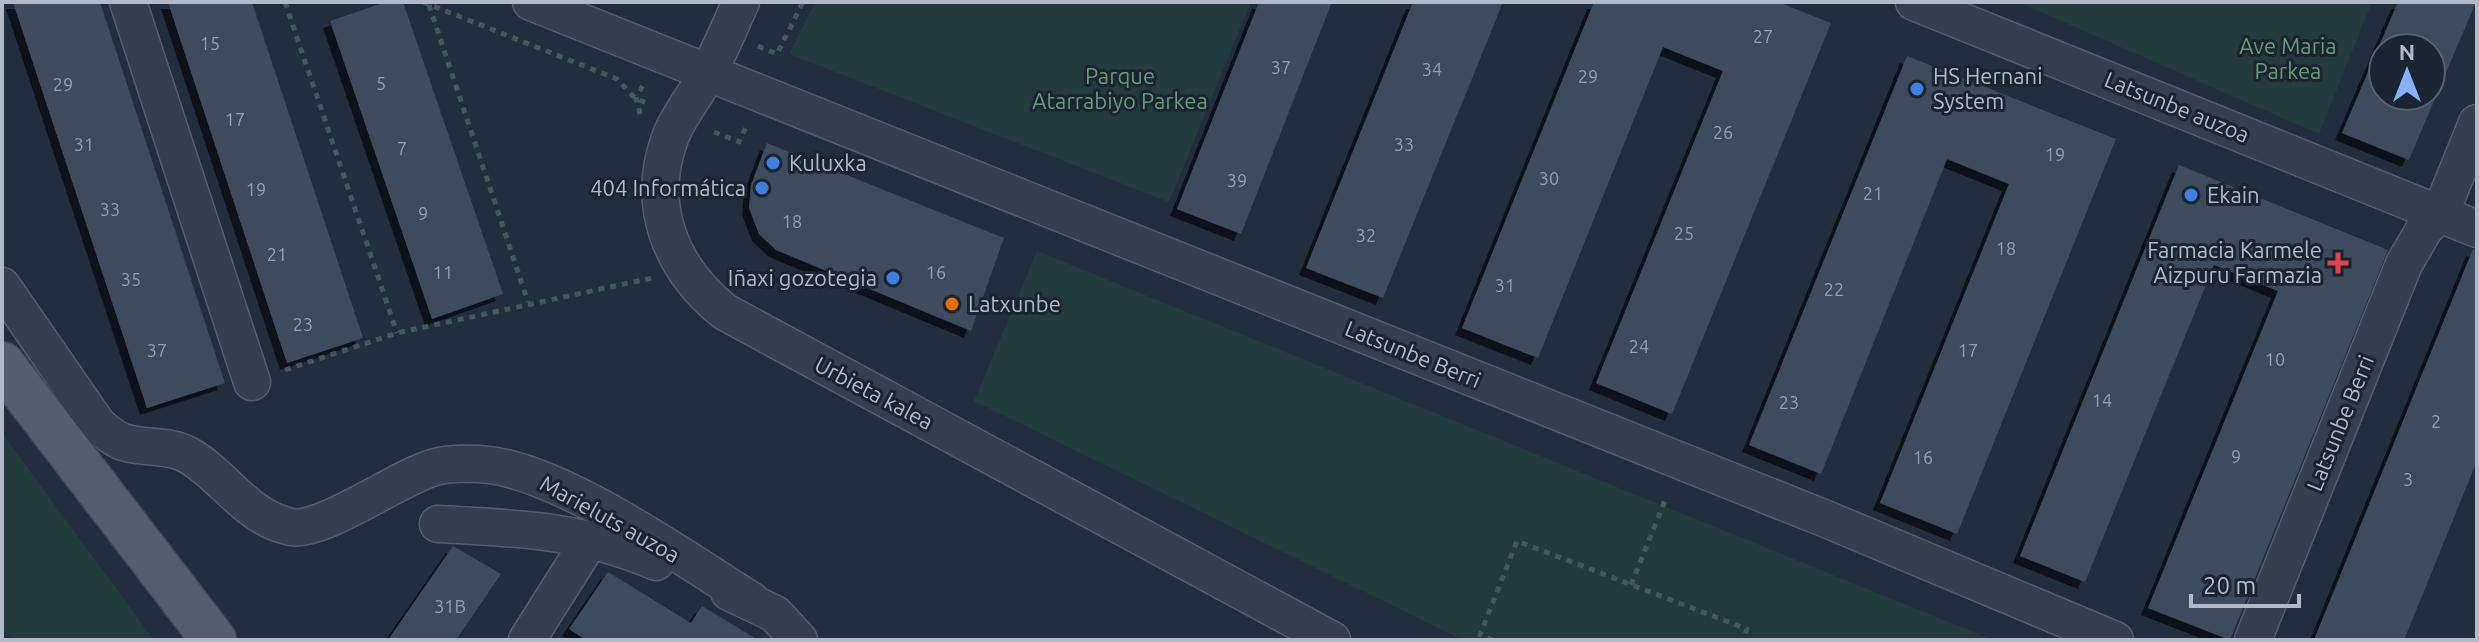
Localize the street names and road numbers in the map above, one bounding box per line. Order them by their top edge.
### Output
street label: Latsunbe auzoa [2101,66,2253,147]
street label: Latsunbe Berri [1342,315,1485,392]
street label: Urbieta kalea [811,351,938,434]
street label: Latsunbe Berri [2301,351,2378,494]
street label: Marieluts auzoa [536,470,684,567]

